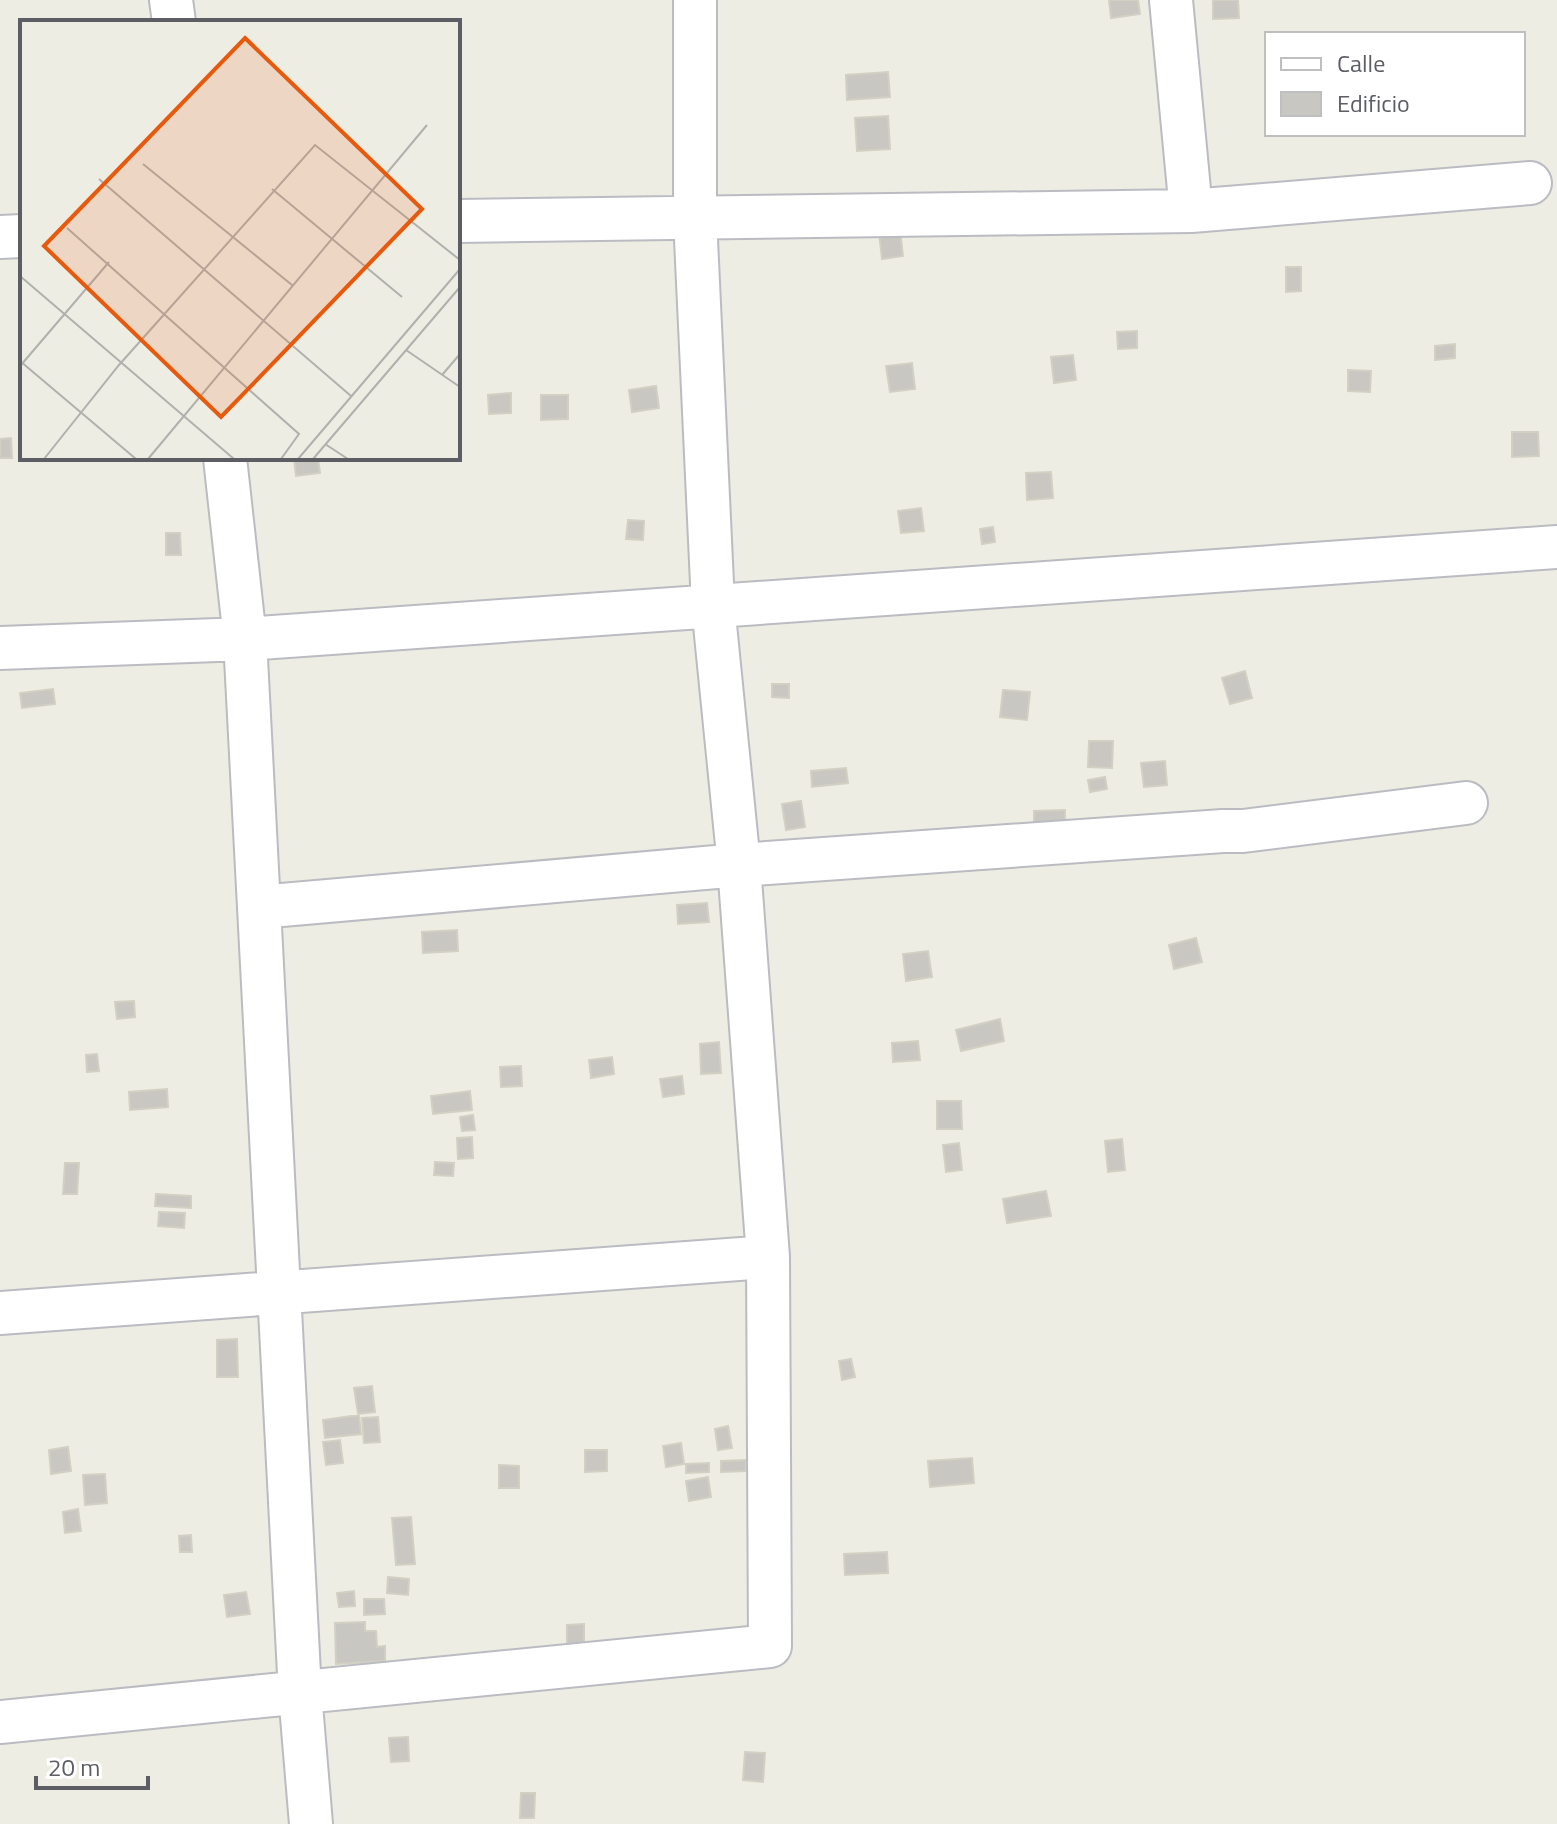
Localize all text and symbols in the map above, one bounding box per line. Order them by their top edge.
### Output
inset map [20,20,460,460]
legend [1265,32,1525,136]
text: Calle [1337,45,1385,81]
text: Edificio [1337,85,1410,121]
scale bar [36,1740,148,1790]
text: 20 m [48,1749,100,1785]

